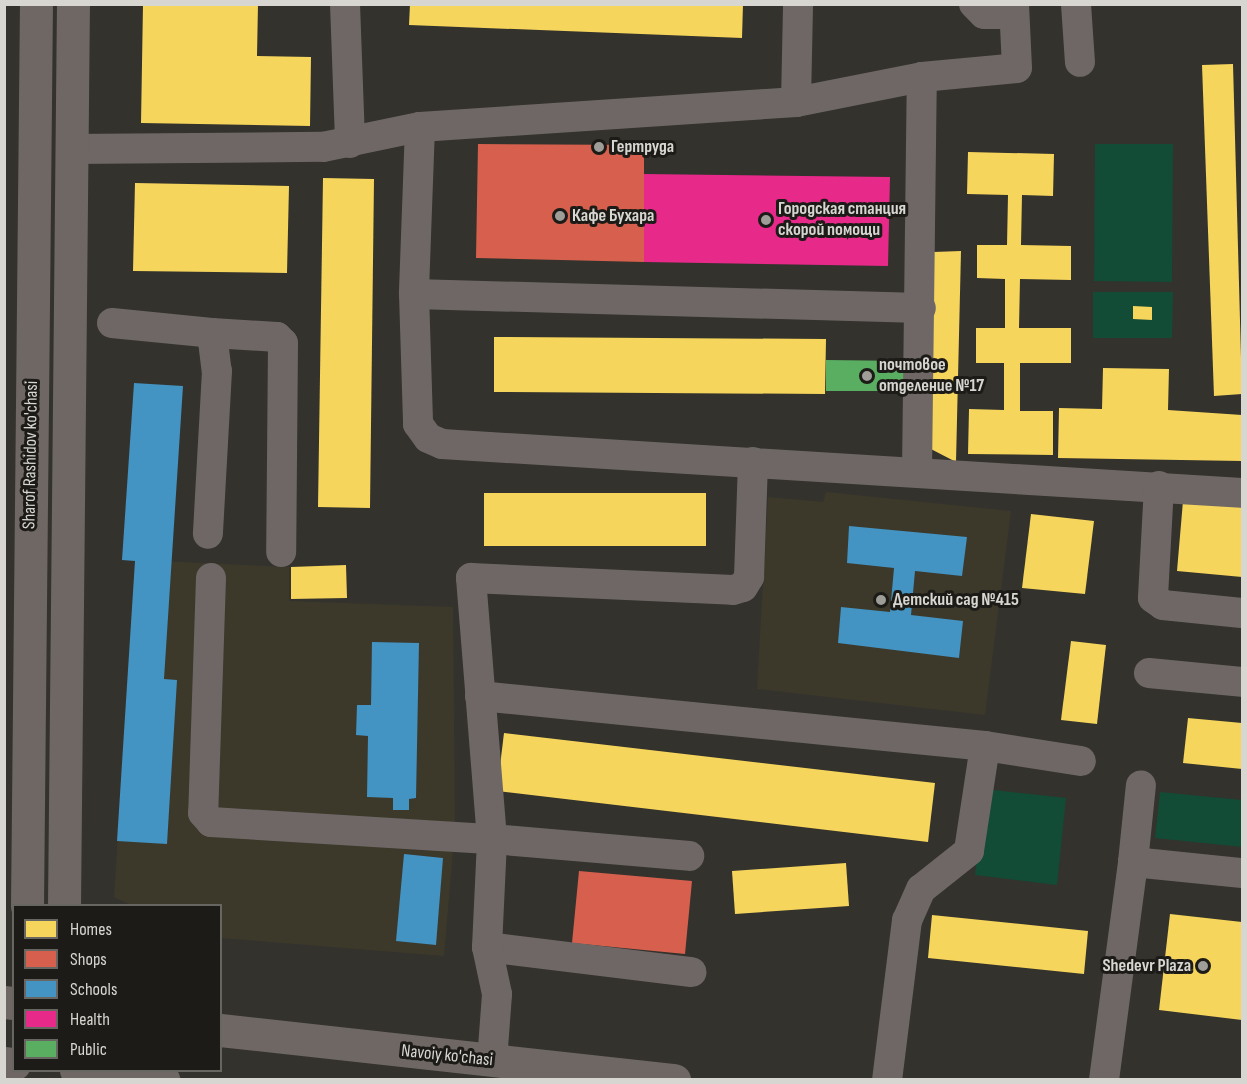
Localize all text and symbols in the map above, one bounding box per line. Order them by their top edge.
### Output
place label: Гертруда [611,136,674,158]
marker: Гертруда [592,140,606,154]
place label: Городская станция скорой помощи [778,199,906,242]
place label: Кафе Бухара [572,205,654,227]
marker: Кафе Бухара [553,209,567,223]
marker: Городская станция скорой помощи [759,213,773,227]
place label: почтовое отделение №17 [879,355,984,398]
marker: почтовое отделение №17 [860,369,874,383]
street label: Sharof Rashidov ko'chasi [19,381,43,529]
place label: Детский сад №415 [893,589,1019,611]
marker: Детский сад №415 [874,593,888,607]
legend [12,904,222,1072]
text: Homes [70,919,112,940]
text: Shops [70,949,107,970]
place label: Shedevr Plaza [1102,955,1191,977]
marker: Shedevr Plaza [1196,959,1210,973]
text: Schools [70,979,117,1000]
text: Health [70,1009,110,1030]
text: Public [70,1039,107,1060]
street label: Navoiy ko'chasi [400,1040,494,1072]

